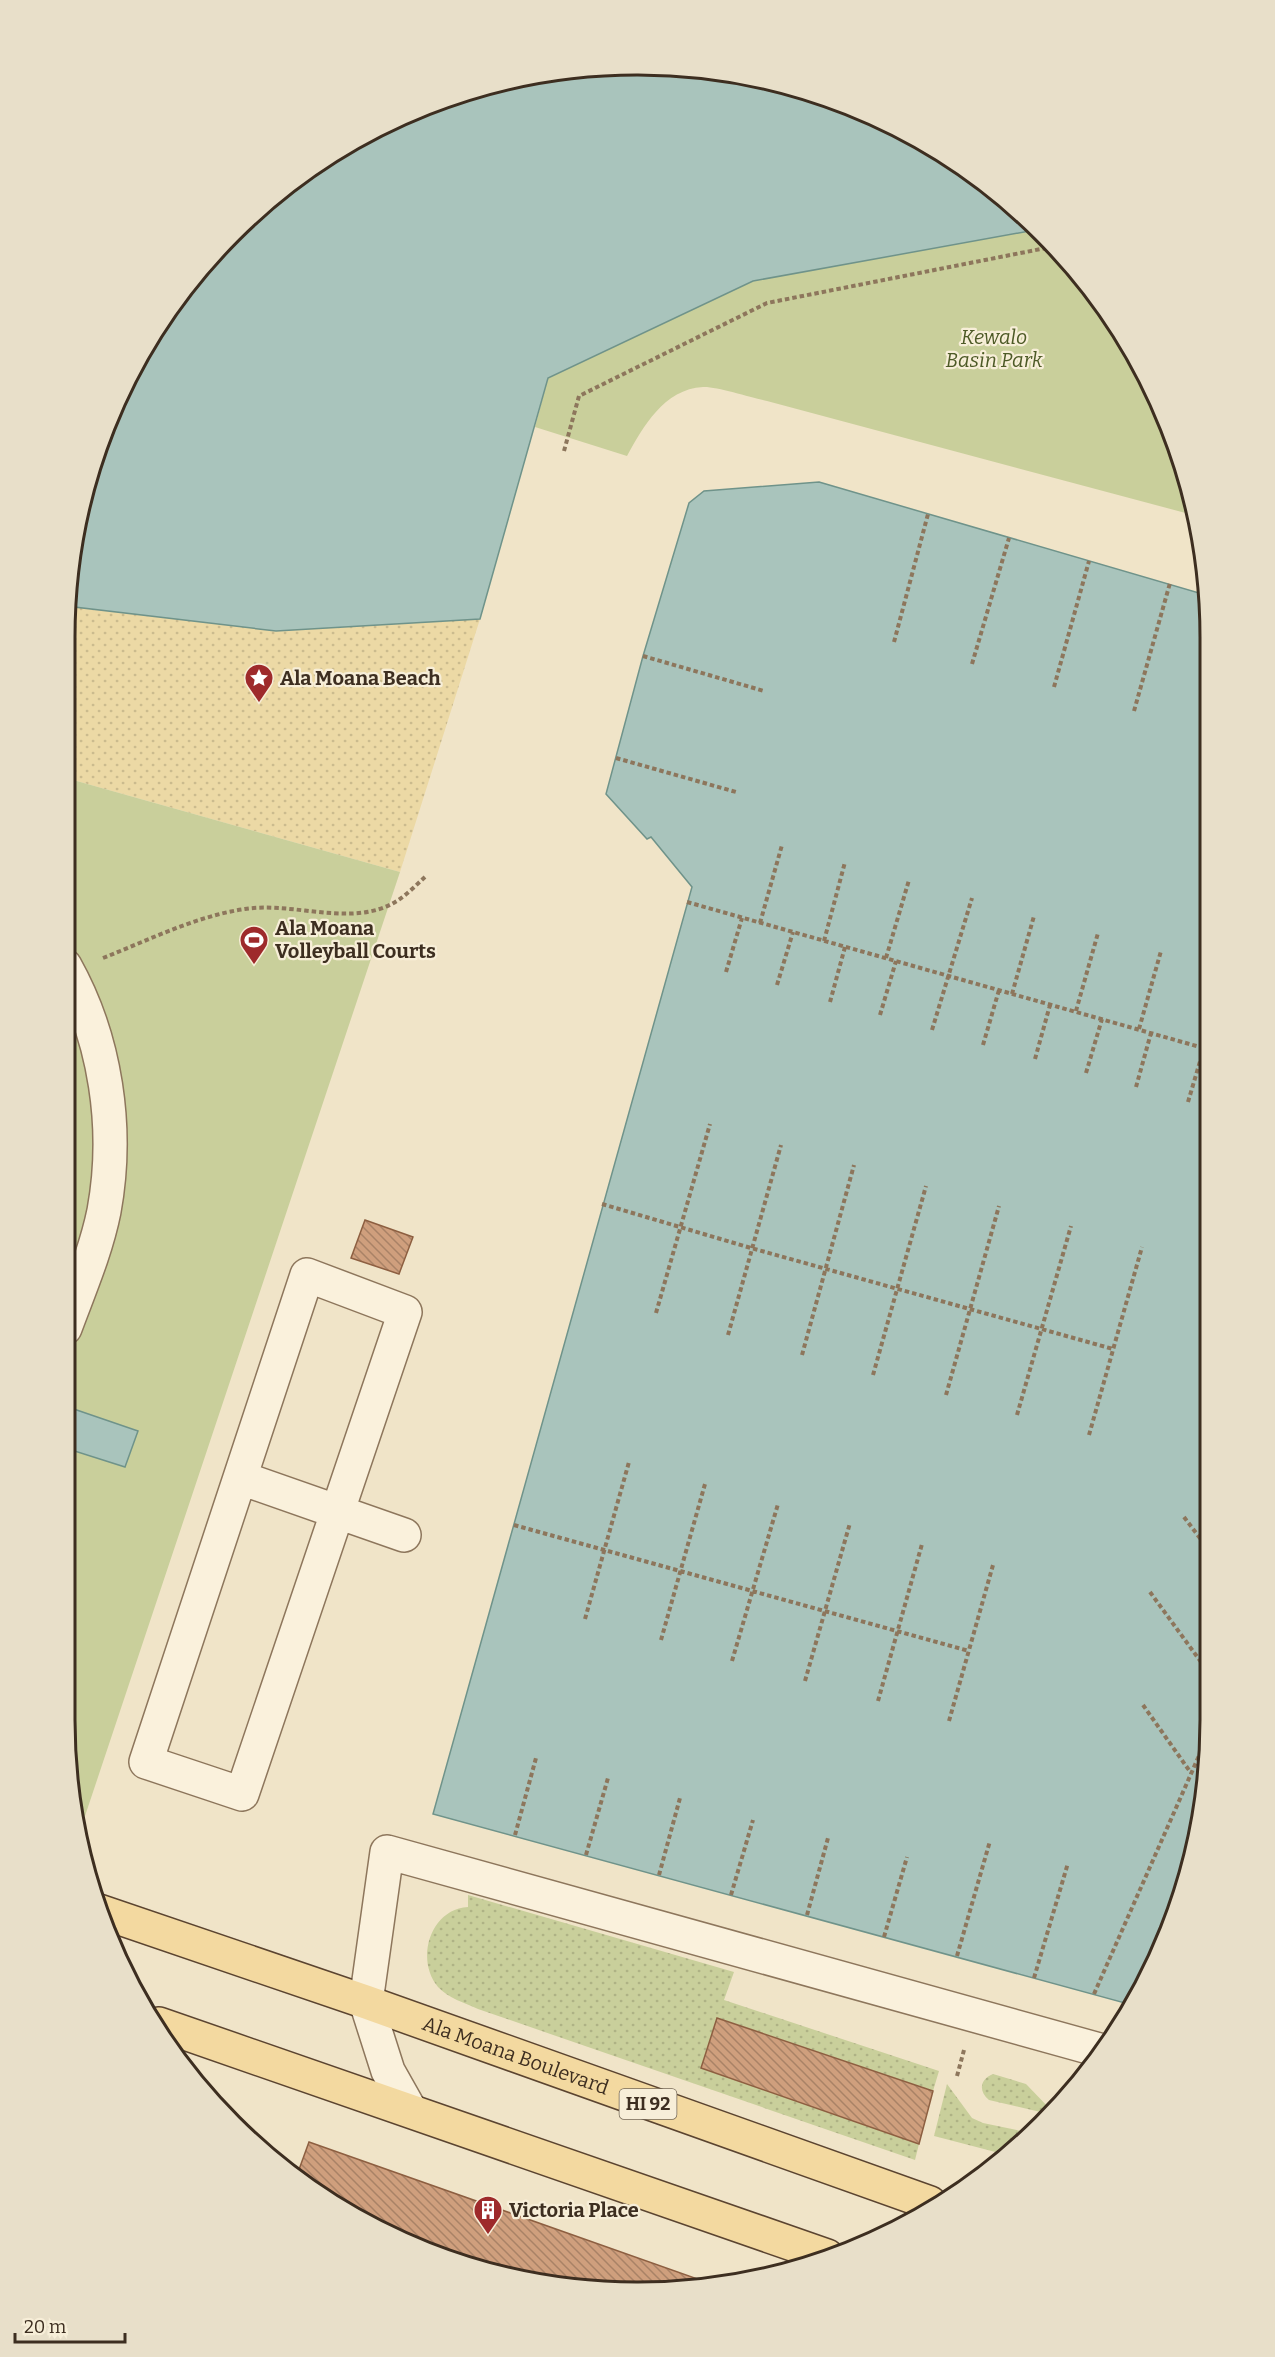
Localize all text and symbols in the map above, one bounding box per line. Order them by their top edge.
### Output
park label: Kewalo Basin Park [945,325,1043,372]
place icon: Ala Moana Beach [243,662,275,704]
place label: Ala Moana Beach [280,666,441,690]
place label: Ala Moana Volleyball Courts [275,916,436,963]
sports icon: Ala Moana Volleyball Courts [238,924,270,966]
street label: Ala Moana Boulevard [419,2011,612,2100]
road number: HI 92 [620,2089,676,2119]
building icon: Victoria Place [472,2194,504,2236]
place label: Victoria Place [509,2198,639,2222]
scale bar [15,2306,124,2344]
text: 20 m [24,2316,66,2338]

